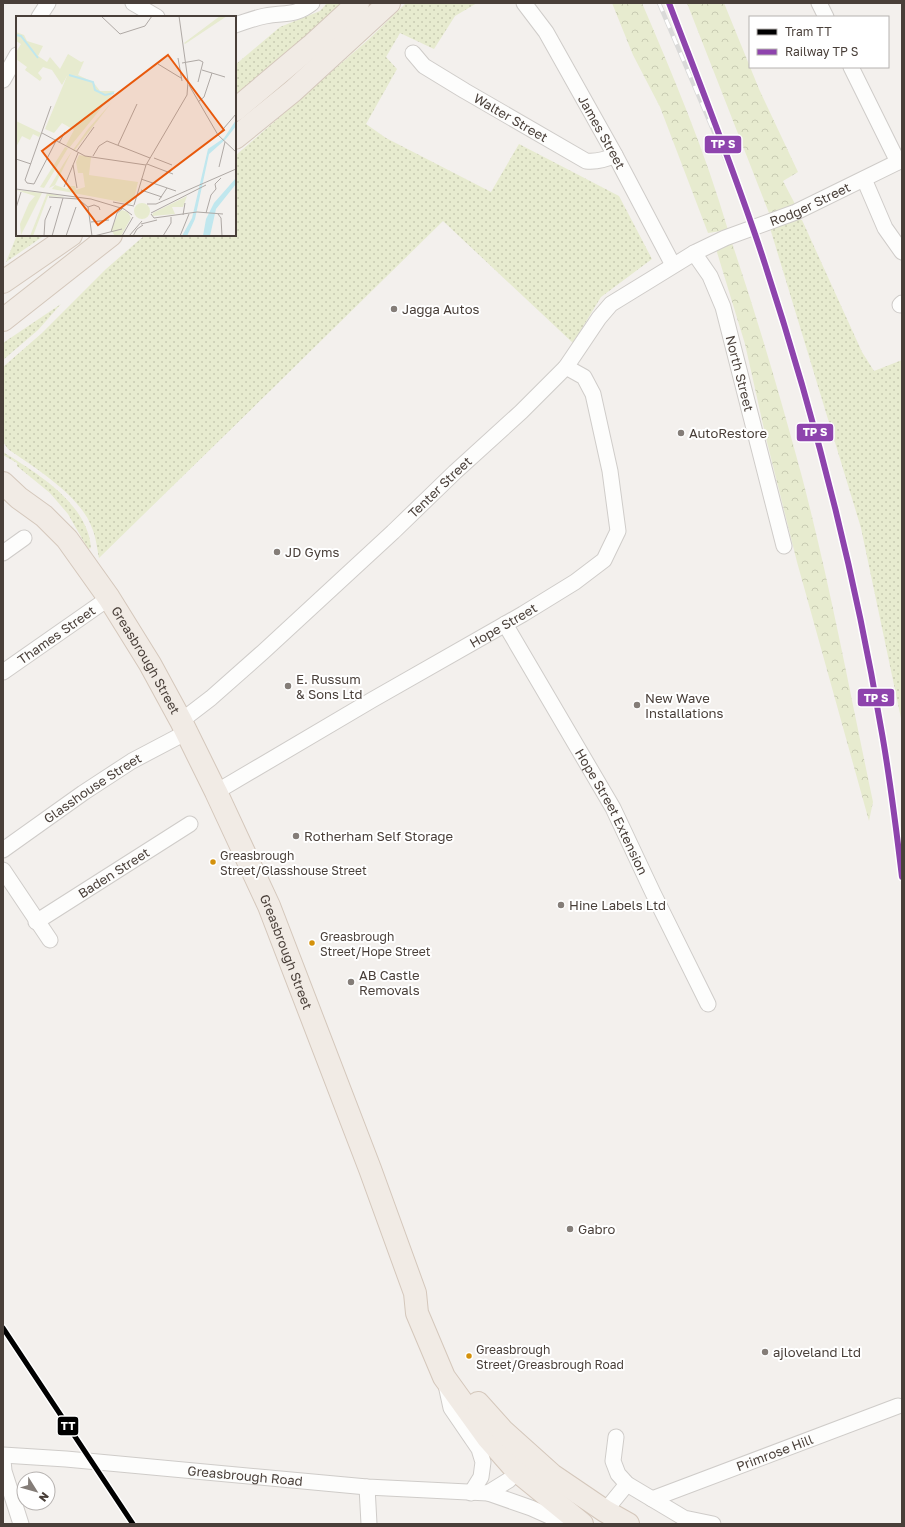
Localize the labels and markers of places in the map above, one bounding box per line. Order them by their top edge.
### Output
place label: Jagga Autos [402,301,479,317]
marker: Jagga Autos [389,304,399,314]
place label: AutoRestore [689,425,767,441]
marker: AutoRestore [676,428,686,438]
place label: JD Gyms [285,544,340,560]
marker: JD Gyms [272,547,282,557]
place label: E. Russum & Sons Ltd [296,671,362,702]
marker: E. Russum & Sons Ltd [283,681,293,691]
place label: New Wave Installations [645,690,724,721]
marker: New Wave Installations [632,700,642,710]
place label: Rotherham Self Storage [304,828,453,844]
marker: Rotherham Self Storage [291,831,301,841]
place label: Greasbrough Street/Glasshouse Street [220,848,367,878]
marker: Greasbrough Street/Glasshouse Street [208,857,218,867]
place label: Hine Labels Ltd [569,897,666,913]
marker: Hine Labels Ltd [556,900,566,910]
place label: Greasbrough Street/Hope Street [320,929,431,959]
marker: Greasbrough Street/Hope Street [307,938,317,948]
place label: AB Castle Removals [359,967,420,998]
marker: AB Castle Removals [346,977,356,987]
place label: Gabro [578,1221,615,1237]
marker: Gabro [565,1224,575,1234]
place label: Greasbrough Street/Greasbrough Road [476,1342,624,1372]
place label: ajloveland Ltd [773,1344,861,1360]
marker: ajloveland Ltd [760,1347,770,1357]
marker: Greasbrough Street/Greasbrough Road [464,1351,474,1361]

